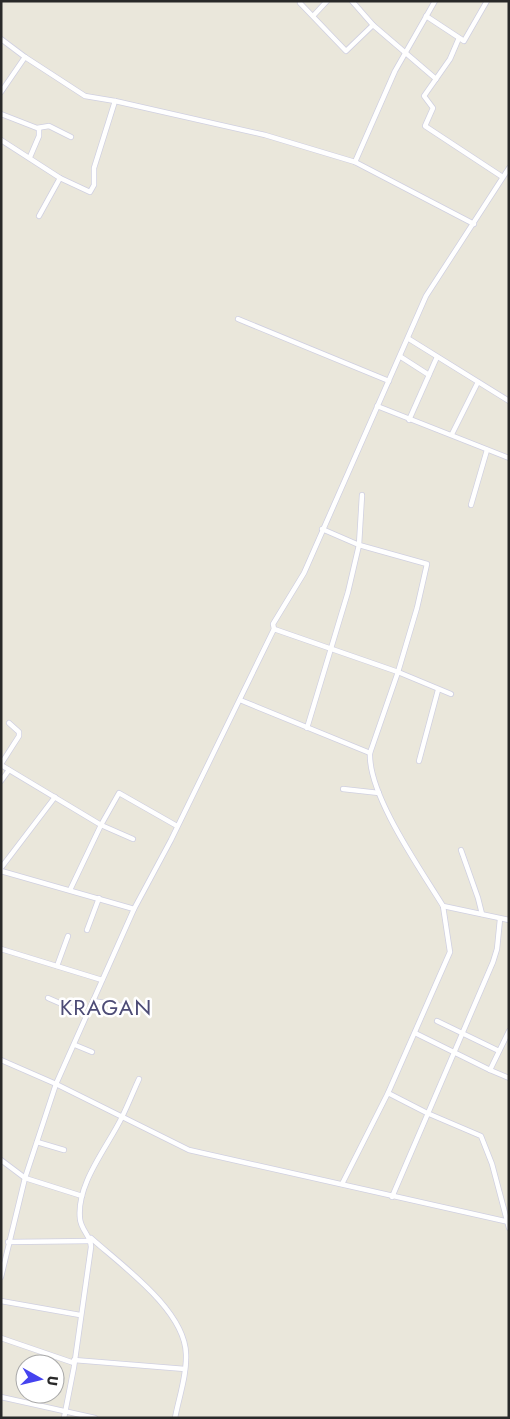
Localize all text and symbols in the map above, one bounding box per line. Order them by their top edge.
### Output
district label: KRAGAN [60,991,152,1023]
north arrow [15,1354,65,1404]
text: U [42,1375,63,1387]

